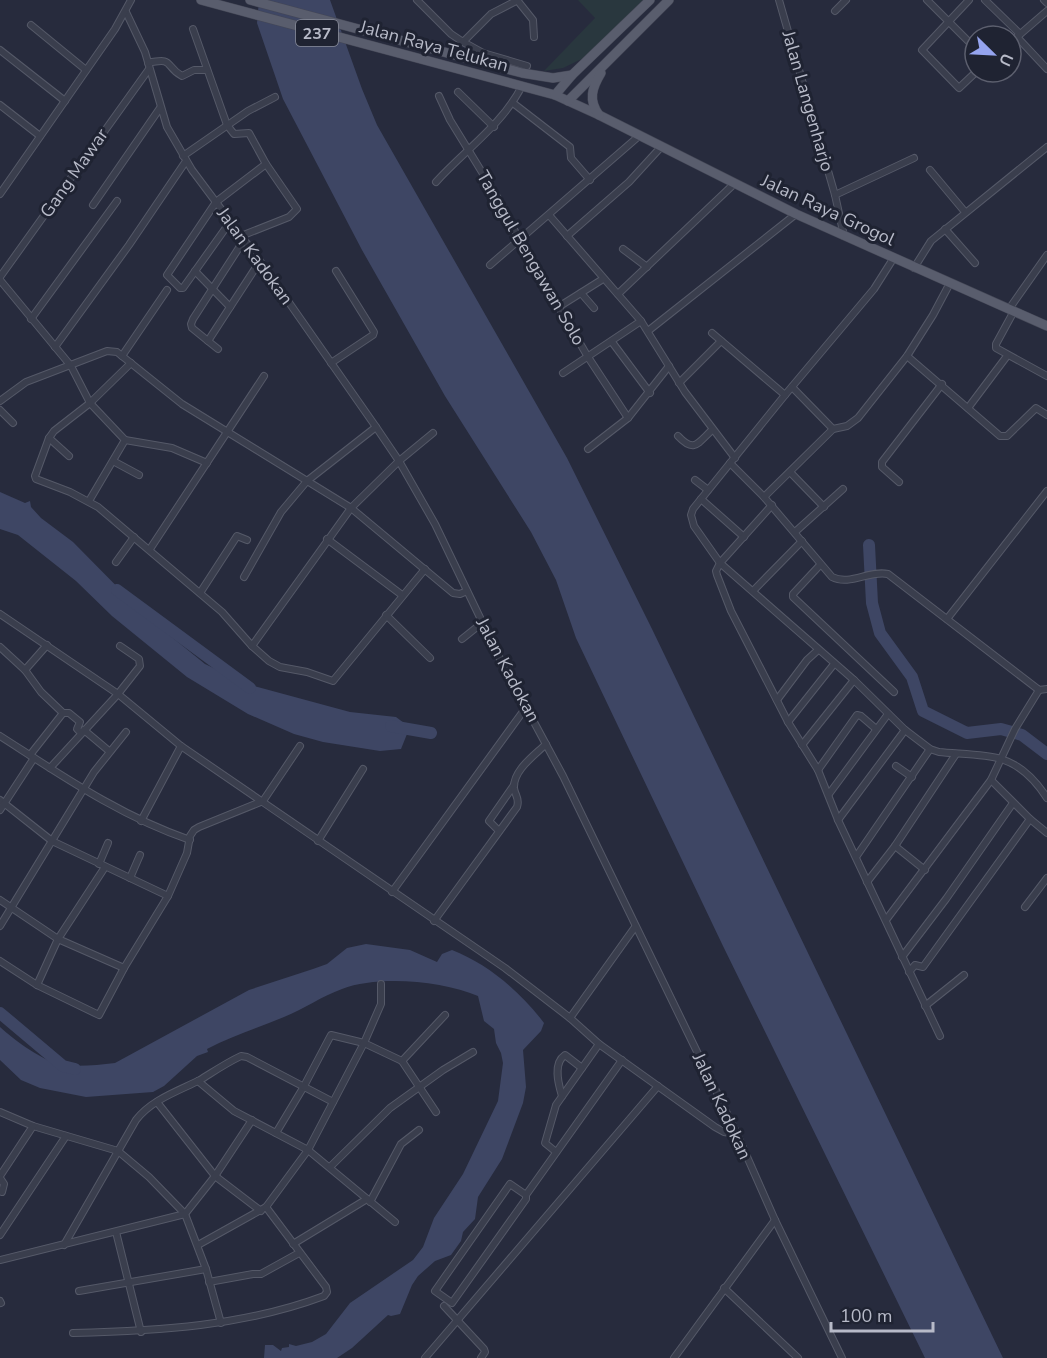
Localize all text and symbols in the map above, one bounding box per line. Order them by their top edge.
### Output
street label: Jalan Raya Telukan [356,14,511,77]
road number: 237 [296,20,338,46]
north arrow [963,24,1023,84]
street label: Jalan Langenharjo [776,27,840,174]
text: U [993,50,1018,70]
street label: Gang Mawar [34,123,114,222]
street label: Tanggul Bengawan Solo [471,166,591,350]
street label: Jalan Raya Grogol [756,168,899,252]
street label: Jalan Kadokan [211,202,299,310]
street label: Jalan Kadokan [470,613,546,726]
street label: Jalan Kadokan [686,1048,757,1163]
scale bar [831,1295,933,1333]
text: 100 m [840,1304,892,1328]

